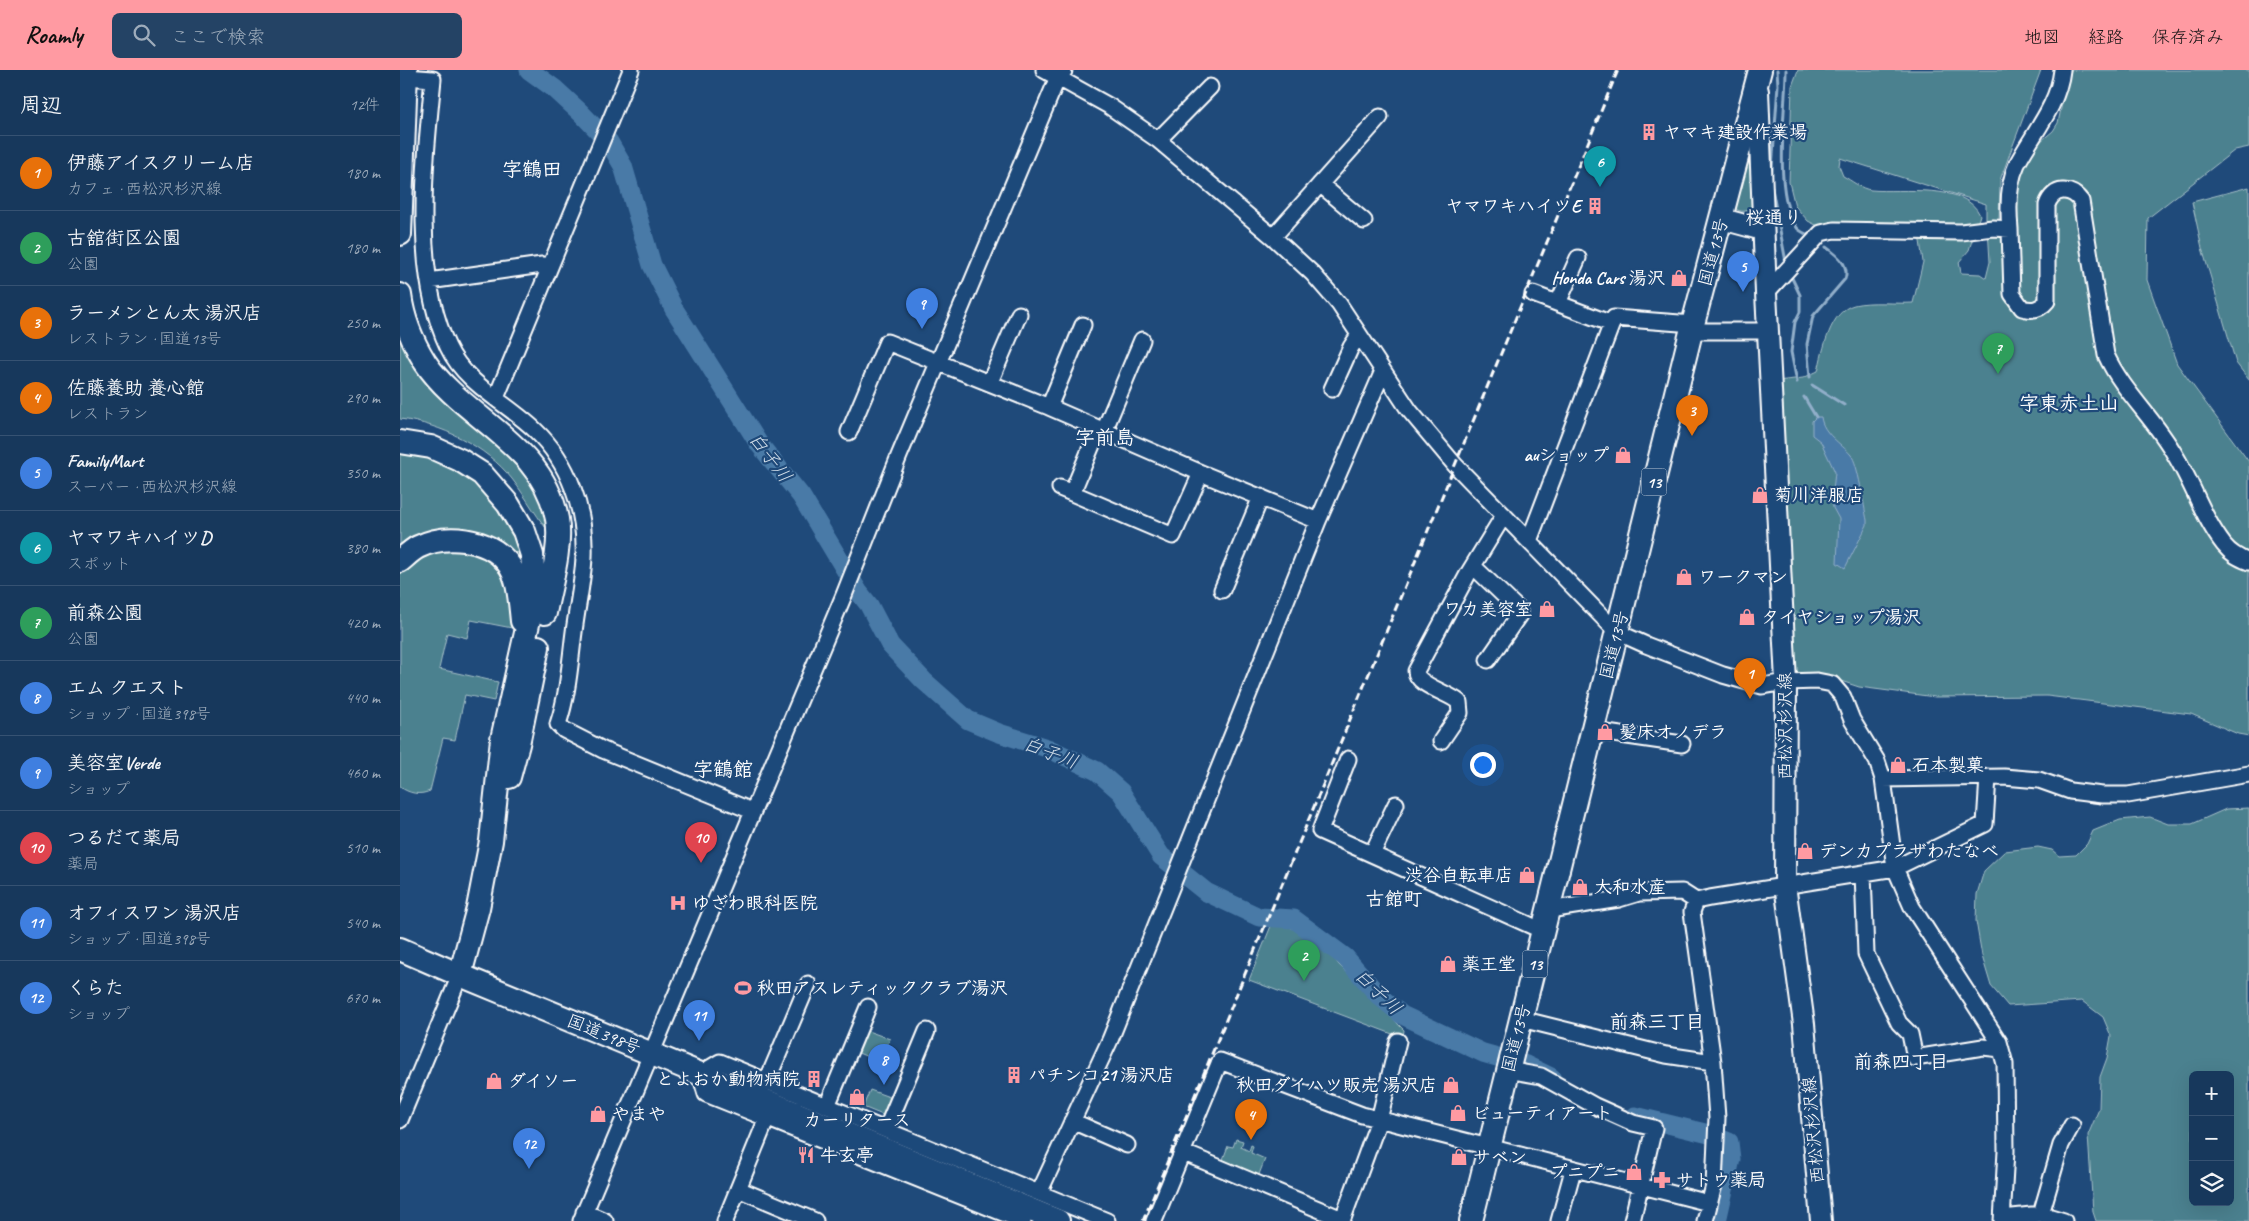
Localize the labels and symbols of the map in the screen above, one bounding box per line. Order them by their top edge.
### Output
place label: ヤマキ建設作業場 [1663,121,1807,143]
building icon: ヤマキ建設作業場 [1639,122,1659,142]
pin: 6 [1584,146,1616,187]
district label: 字鶴田 [502,157,562,182]
place label: ヤマワキハイツE [1445,195,1583,217]
building icon: ヤマワキハイツE [1585,196,1605,216]
district label: 桜通り [1745,206,1803,230]
street label: 国道13号 [1693,215,1733,289]
pin: 5 [1727,251,1759,292]
place label: Honda Cars 湯沢 [1551,267,1665,289]
shop icon: Honda Cars 湯沢 [1669,268,1689,288]
pin: 9 [906,288,938,329]
pin: 7 [1982,333,2014,374]
district label: 字東赤土山 [2019,391,2119,416]
pin: 3 [1676,395,1708,436]
district label: 字前島 [1075,425,1135,450]
water label: 白子川 [743,428,797,488]
place label: auショップ [1524,444,1609,466]
shop icon: auショップ [1613,445,1633,465]
road number: 13 [1642,468,1666,496]
place label: 菊川洋服店 [1774,484,1864,506]
shop icon: 菊川洋服店 [1750,485,1770,505]
place label: ワークマン [1698,566,1788,588]
shop icon: ワークマン [1674,567,1694,587]
place label: ワカ美容室 [1443,598,1533,620]
shop icon: ワカ美容室 [1537,599,1557,619]
place label: タイヤショップ湯沢 [1761,606,1921,628]
shop icon: タイヤショップ湯沢 [1737,607,1757,627]
street label: 国道13号 [1595,608,1633,682]
pin: 1 [1734,658,1766,699]
street label: 西松沢杉沢線 [1774,672,1796,780]
place label: 髪床オノデラ [1619,721,1727,743]
shop icon: 髪床オノデラ [1595,722,1615,742]
water label: 白子川 [1020,732,1082,774]
your location [1470,752,1496,778]
place label: 石本製菓 [1912,754,1984,776]
shop icon: 石本製菓 [1888,755,1908,775]
district label: 字鶴館 [693,757,753,782]
pin: 10 [685,822,717,863]
place label: デンカプラザわたなべ [1819,840,1999,862]
shop icon: デンカプラザわたなべ [1795,841,1815,861]
place label: 渋谷自転車店 [1405,864,1513,886]
shop icon: 渋谷自転車店 [1517,865,1537,885]
place label: 大和水産 [1594,876,1666,898]
shop icon: 大和水産 [1570,877,1590,897]
district label: 古館町 [1365,887,1423,911]
place label: ゆざわ眼科医院 [692,892,818,914]
hospital icon: ゆざわ眼科医院 [668,893,688,913]
pin: 2 [1288,940,1320,981]
road number: 13 [1522,951,1548,978]
place label: 薬王堂 [1462,953,1516,975]
shop icon: 薬王堂 [1438,954,1458,974]
water label: 白子川 [1349,963,1407,1020]
place label: 秋田アスレティッククラブ湯沢 [757,977,1007,999]
sports icon: 秋田アスレティッククラブ湯沢 [733,978,753,998]
pin: 11 [683,1000,715,1041]
street label: 国道13号 [1497,1001,1535,1075]
street label: 国道398号 [564,1009,644,1059]
district label: 前森三丁目 [1609,1010,1705,1034]
pin: 8 [868,1044,900,1085]
district label: 前森四丁目 [1853,1050,1949,1074]
place label: パチンコ21 湯沢店 [1028,1064,1175,1086]
building icon: パチンコ21 湯沢店 [1004,1065,1024,1085]
place label: とよおか動物病院 [656,1068,800,1090]
building icon: とよおか動物病院 [804,1069,824,1089]
place label: ダイソー [508,1070,578,1092]
shop icon: ダイソー [484,1071,504,1091]
place label: 秋田ダイハツ販売 湯沢店 [1236,1074,1437,1096]
shop icon: 秋田ダイハツ販売 湯沢店 [1441,1075,1461,1095]
street label: 西松沢杉沢線 [1797,1075,1829,1185]
shop icon: カーリタース [847,1087,867,1107]
pin: 4 [1235,1099,1267,1140]
place label: ビューティアート [1472,1102,1613,1124]
place label: やまや [612,1103,666,1125]
shop icon: ビューティアート [1448,1103,1468,1123]
shop icon: やまや [588,1104,608,1124]
place label: カーリタース [804,1109,910,1131]
pin: 12 [513,1128,545,1169]
place label: 牛玄亭 [820,1144,874,1166]
restaurant icon: 牛玄亭 [796,1145,816,1165]
place label: サベン [1473,1146,1527,1168]
shop icon: サベン [1449,1147,1469,1167]
place label: プニプニ [1549,1161,1620,1183]
shop icon: プニプニ [1624,1162,1644,1182]
place label: サトウ薬局 [1676,1169,1766,1191]
pharmacy icon: サトウ薬局 [1652,1170,1672,1190]

